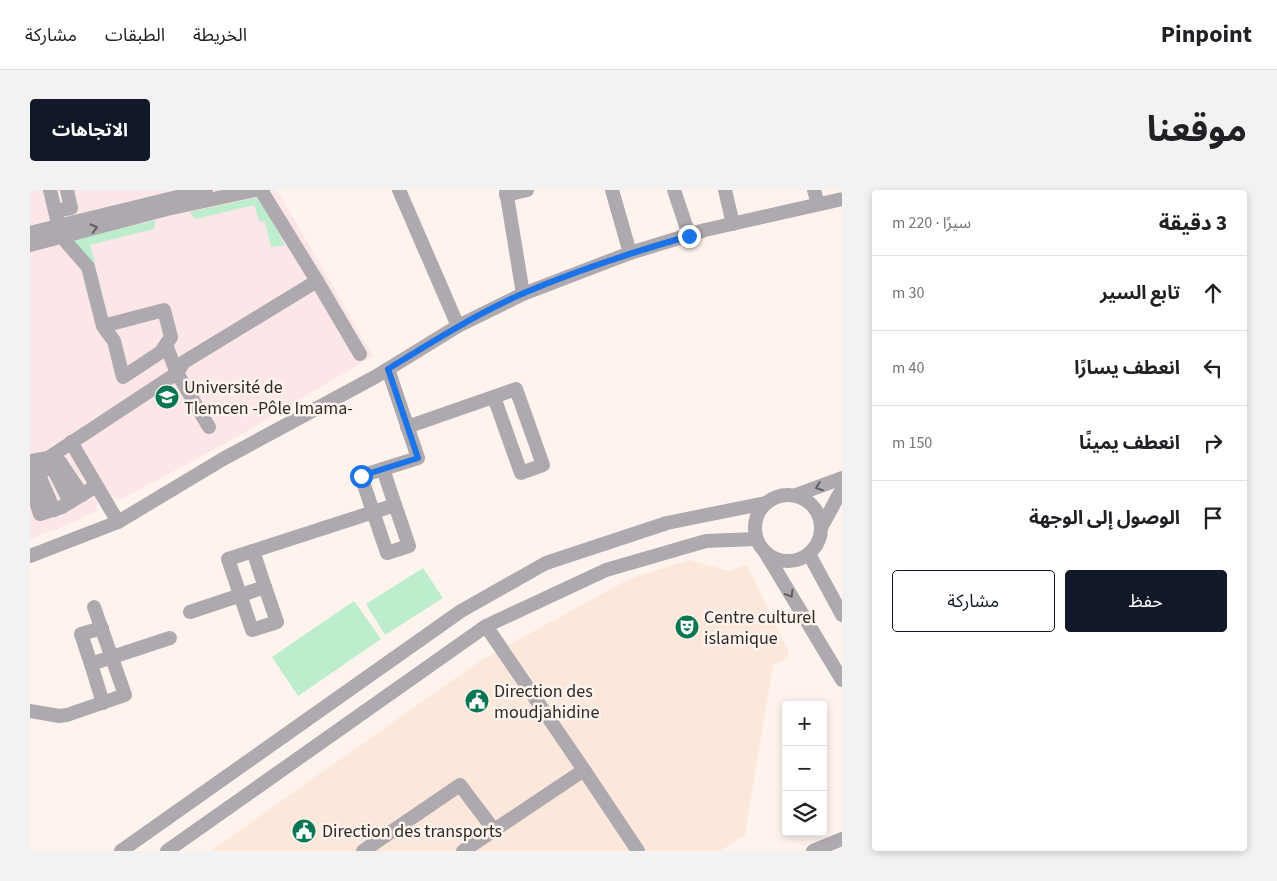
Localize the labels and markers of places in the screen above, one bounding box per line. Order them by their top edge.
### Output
place label: Université de Tlemcen -Pôle Imama- [184,375,353,421]
school or university icon: Université de Tlemcen -Pôle Imama- [154,384,180,410]
place label: Centre culturel islamique [704,605,816,651]
theatre icon: Centre culturel islamique [674,614,700,640]
place label: Direction des moudjahidine [494,679,599,725]
public building icon: Direction des moudjahidine [464,688,490,714]
public building icon: Direction des transports [291,818,317,844]
place label: Direction des transports [322,819,502,844]

